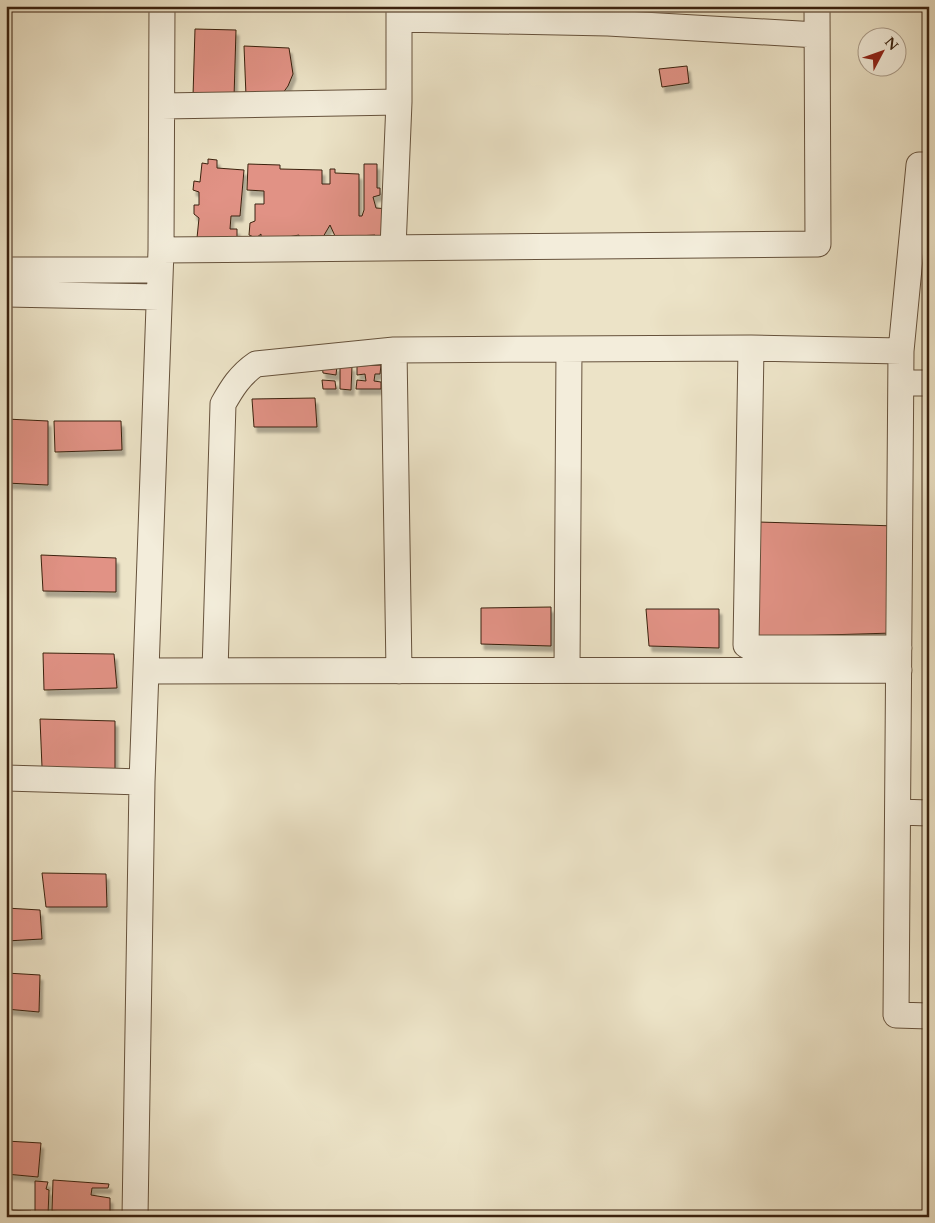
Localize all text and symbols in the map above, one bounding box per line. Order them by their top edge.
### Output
north arrow [858,28,908,78]
text: N [880,33,903,55]

